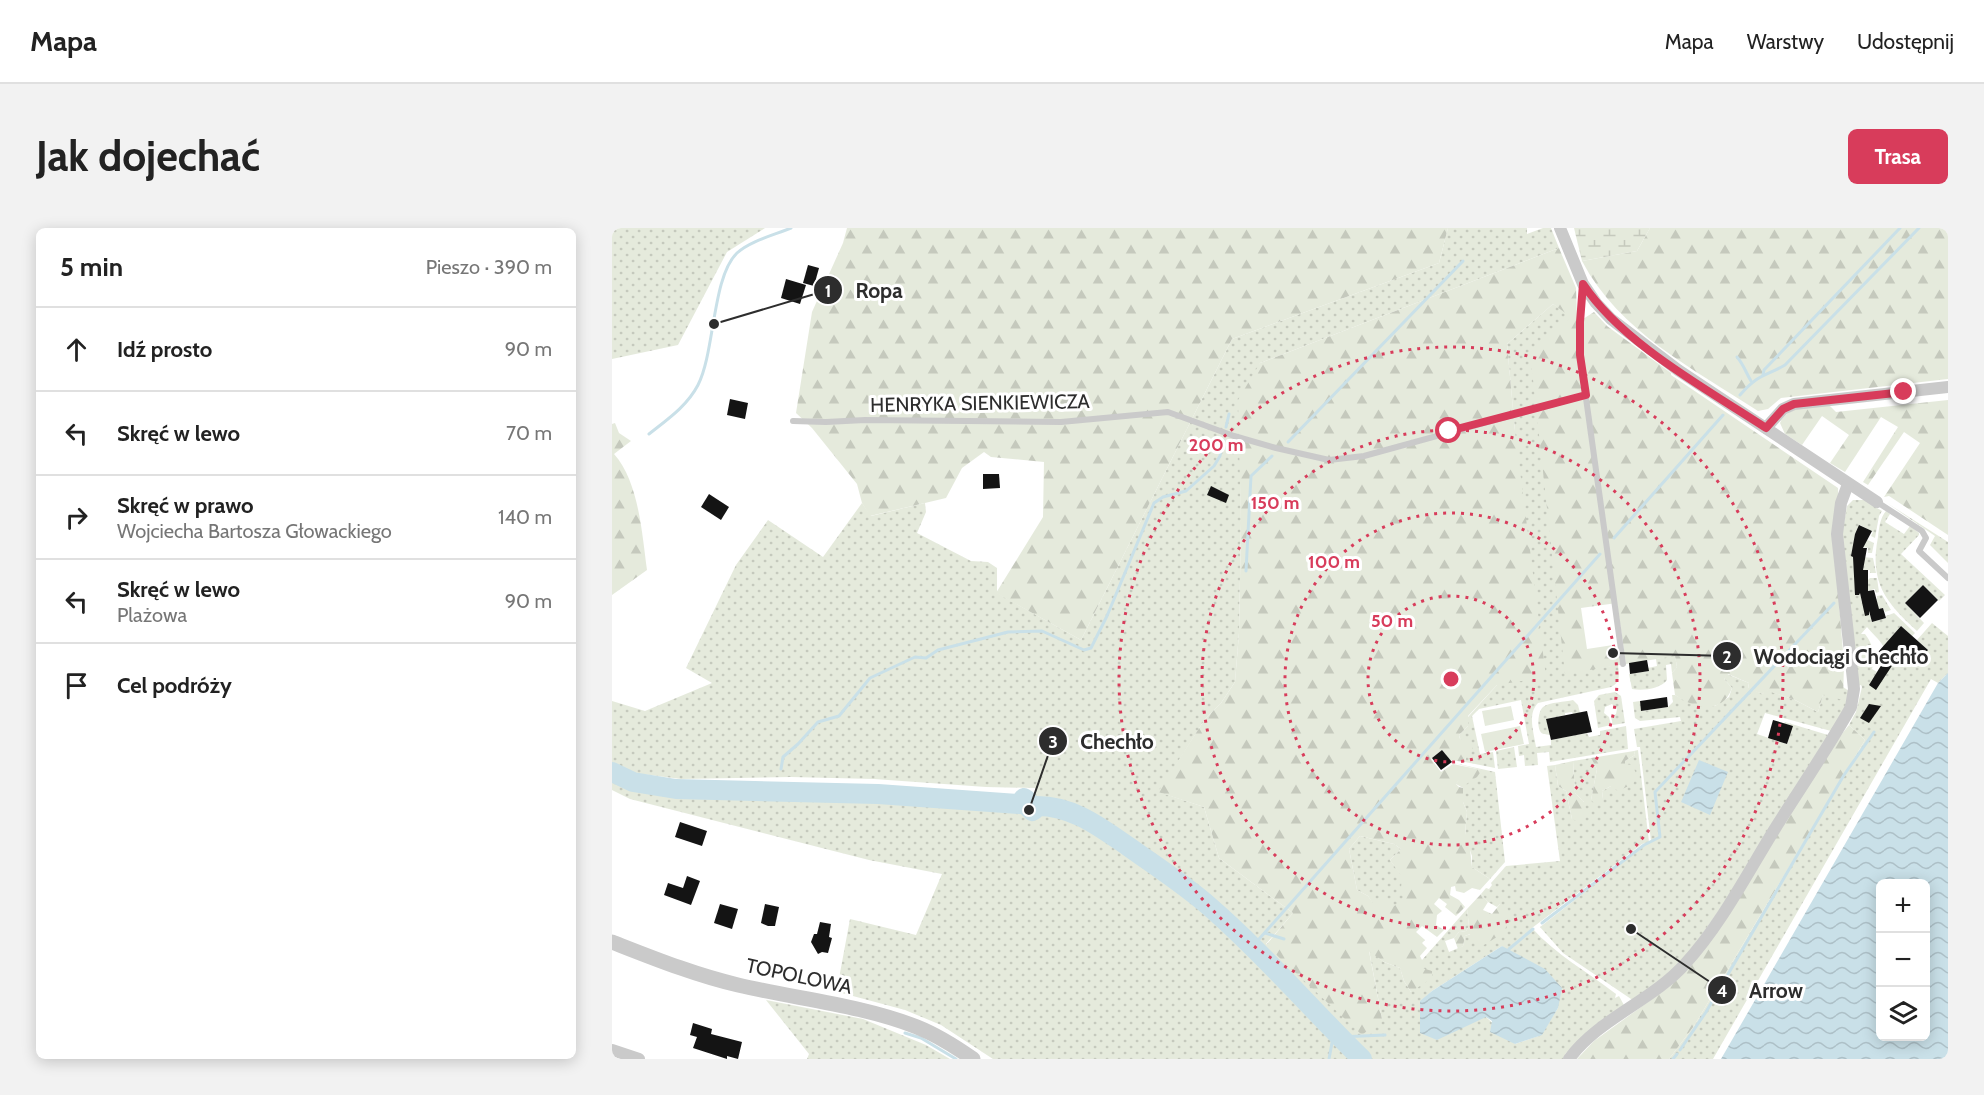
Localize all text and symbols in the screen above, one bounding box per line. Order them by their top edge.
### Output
text: Mapa [30,24,97,58]
text: Mapa [1665,29,1714,54]
text: Warstwy [1747,29,1824,54]
text: Udostępnij [1857,29,1954,54]
button: Trasa [1848,129,1948,184]
text: Jak dojechać [36,130,260,182]
text: 5 min [60,251,123,283]
text: Pieszo · 390 m [426,255,552,279]
callout: Ropa [813,271,914,310]
text: Ropa [855,278,903,303]
text: 1 [825,280,831,302]
icon: ahead [60,333,93,366]
text: Idź prosto [117,336,212,363]
text: 90 m [505,337,552,361]
route end [1890,378,1916,404]
street label: HENRYKA SIENKIEWICZA [870,389,1091,417]
icon: left [60,417,93,450]
route start [1435,417,1461,443]
text: Skręć w lewo [117,420,240,447]
text: 70 m [506,421,552,445]
text: 200 m [1189,434,1243,456]
text: Skręć w prawo [117,492,254,519]
text: 150 m [1251,492,1299,514]
icon: right [60,501,93,534]
text: 140 m [498,505,552,529]
text: Wojciecha Bartosza Głowackiego [117,519,392,543]
text: 100 m [1308,551,1360,573]
text: Skręć w lewo [117,576,240,603]
icon: left [60,585,93,618]
text: 90 m [505,589,552,613]
text: Plażowa [117,603,187,627]
text: 50 m [1371,610,1413,632]
callout: Wodociągi Chechło [1712,637,1941,676]
text: Wodociągi Chechło [1754,644,1928,669]
text: 2 [1722,646,1732,668]
icon: arrive [60,669,93,702]
centre of rings [1441,669,1461,689]
text: Cel podróży [117,672,232,699]
callout: Chechło [1038,722,1166,761]
text: Chechło [1080,729,1154,754]
text: 3 [1048,731,1058,753]
map controls [1876,879,1930,1041]
button: + [1876,879,1930,933]
button: − [1876,933,1930,987]
street label: TOPOLOWA [744,953,855,999]
callout: Arrow [1707,971,1815,1010]
text: Arrow [1749,978,1804,1003]
text: 4 [1716,980,1728,1002]
button: layers [1876,987,1930,1041]

